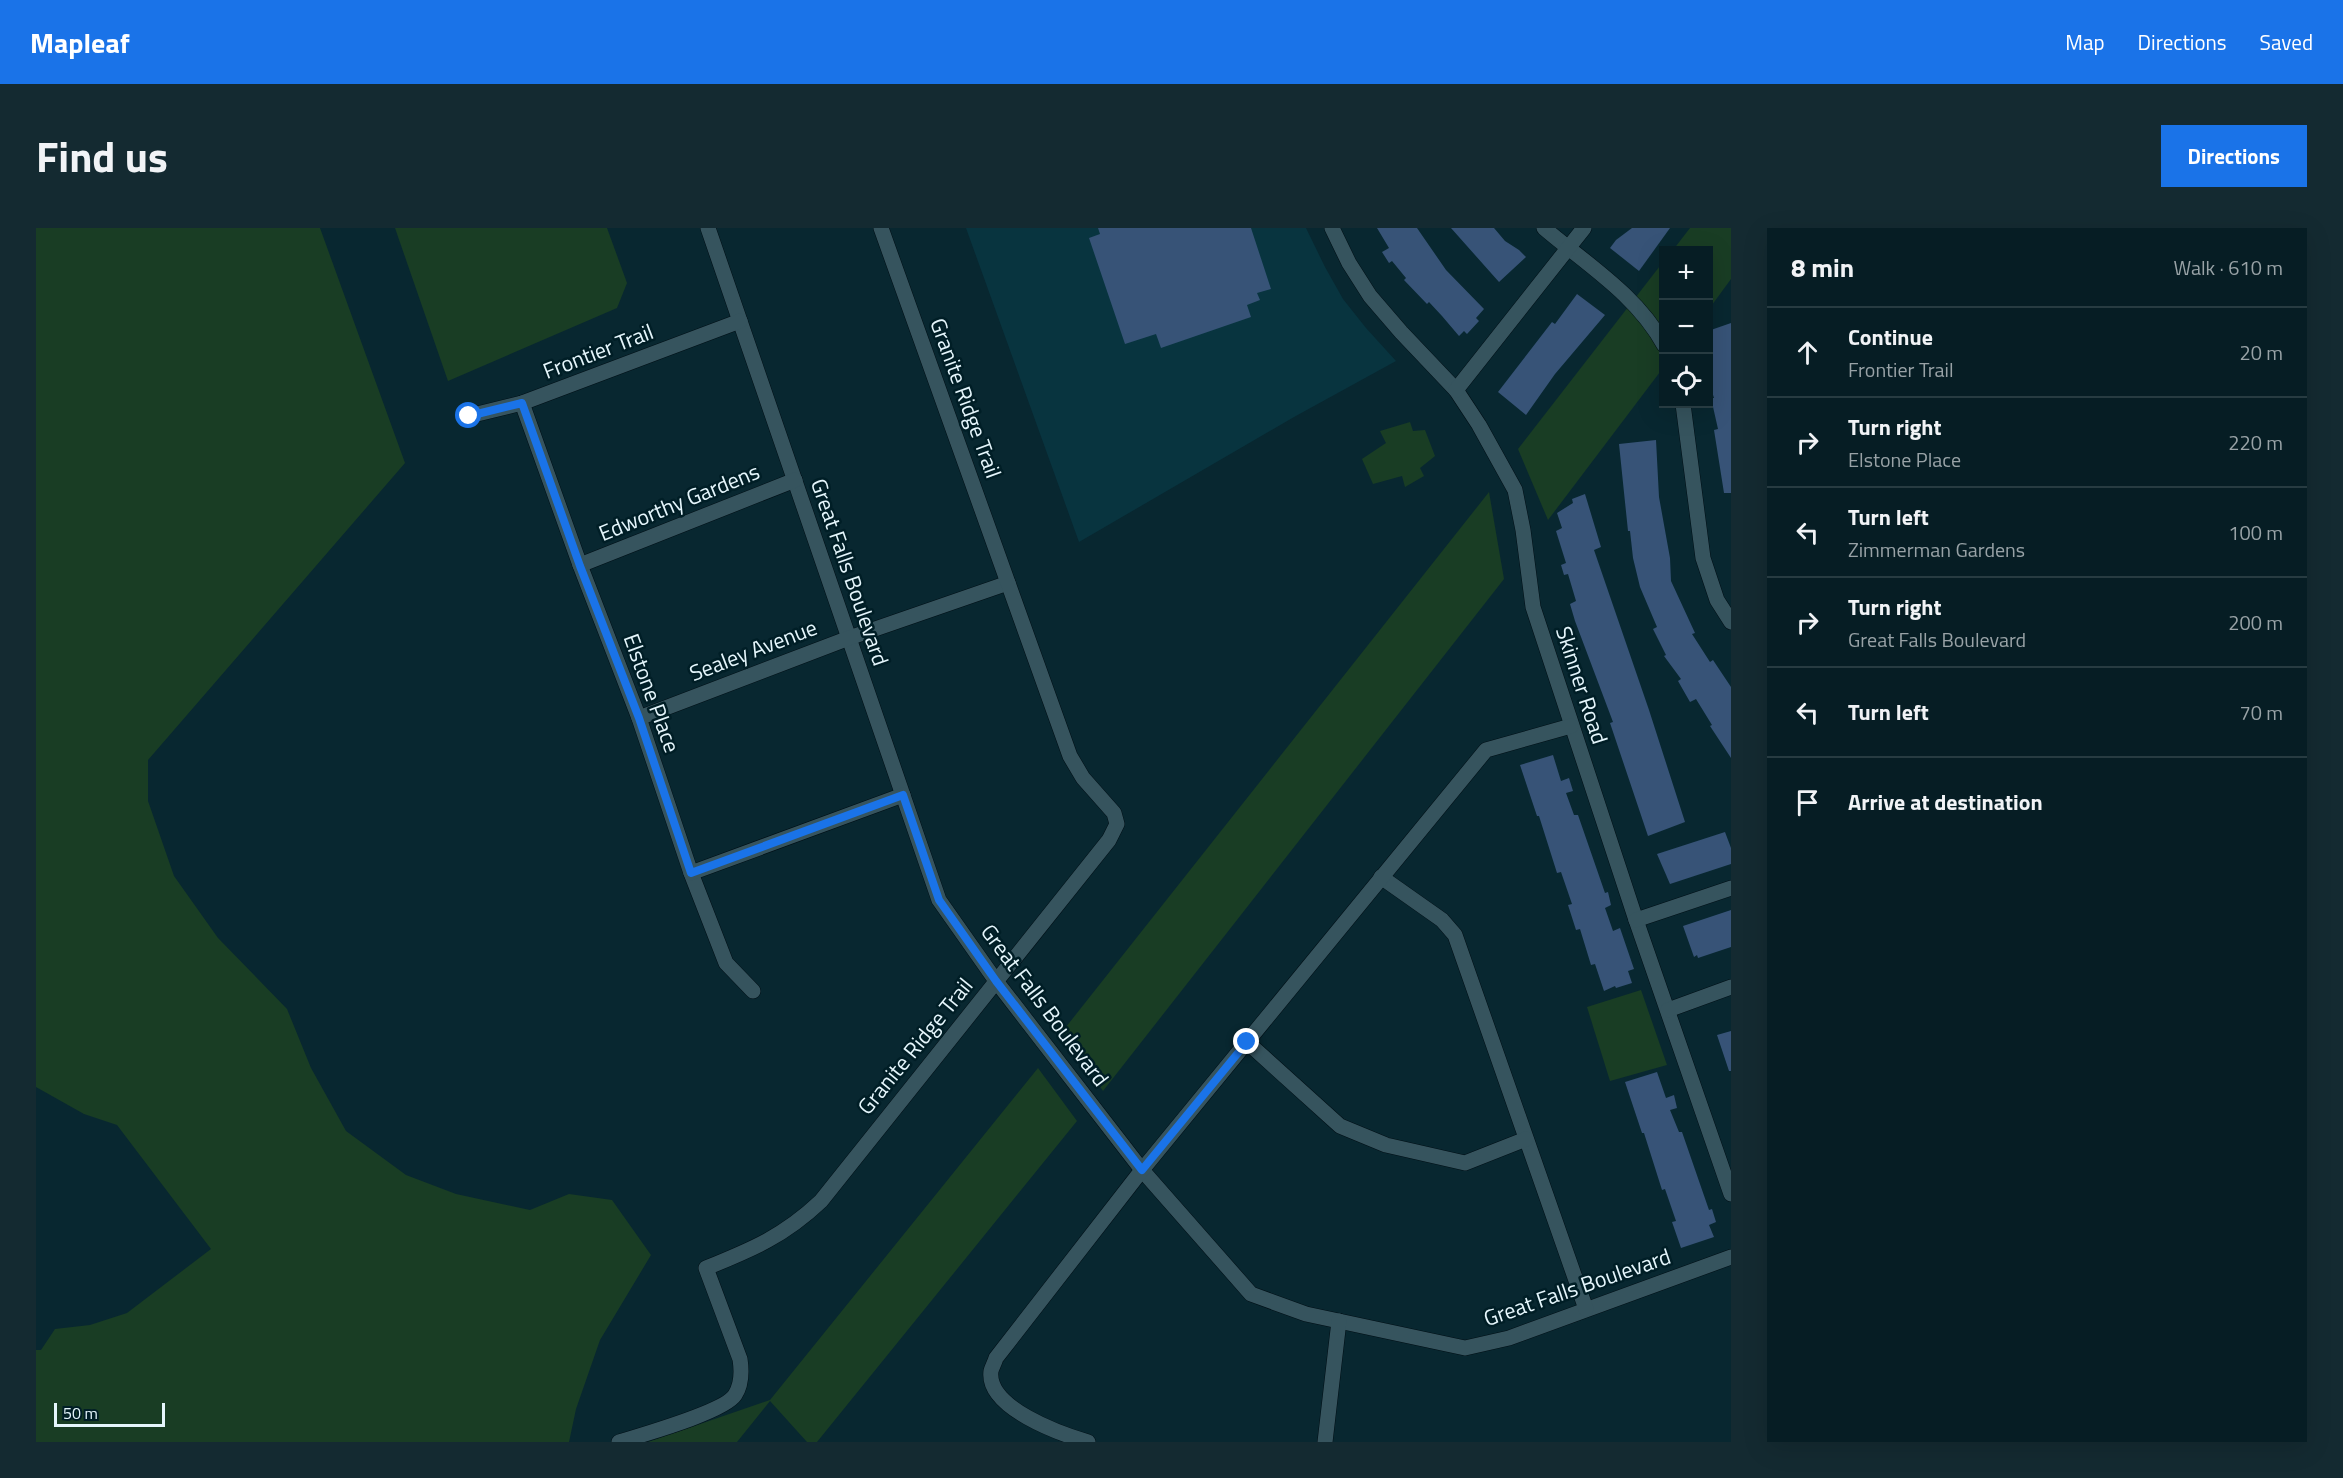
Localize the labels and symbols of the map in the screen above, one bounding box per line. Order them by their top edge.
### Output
street label: Granite Ridge Trail [921,313,1011,483]
street label: Frontier Trail [538,314,658,388]
route start [455,402,481,428]
street label: Edworthy Gardens [593,454,765,550]
street label: Great Falls Boulevard [802,474,898,670]
street label: Sealey Avenue [684,610,822,690]
street label: Skinner Road [1547,622,1617,748]
street label: Elstone Place [615,629,689,757]
street label: Great Falls Boulevard [972,917,1118,1093]
street label: Granite Ridge Trail [849,970,981,1122]
route end [1233,1028,1259,1054]
street label: Great Falls Boulevard [1479,1239,1675,1335]
scale bar [54,1400,165,1428]

